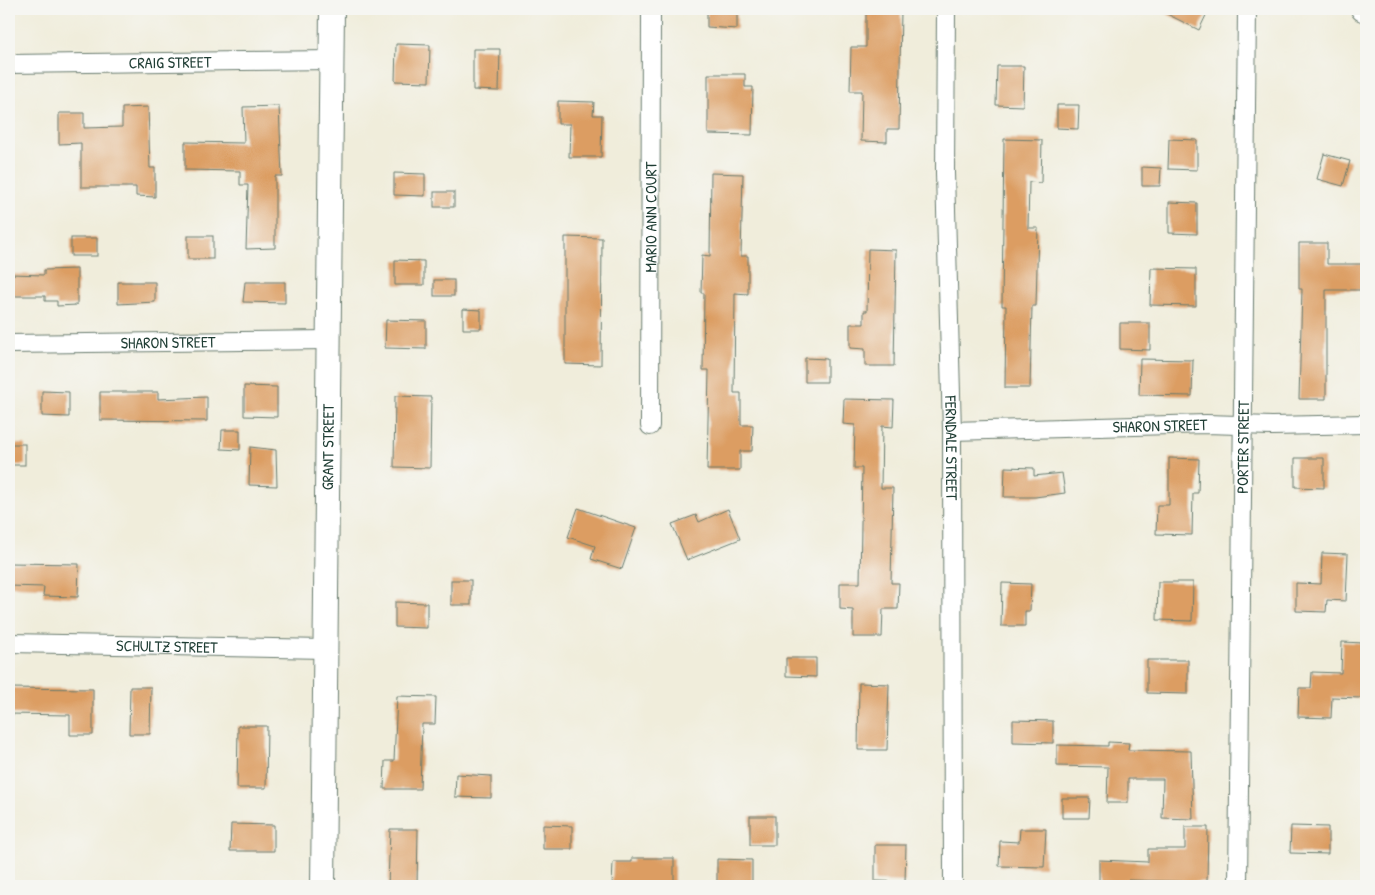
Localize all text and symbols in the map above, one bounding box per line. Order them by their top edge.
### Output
street label: CRAIG STREET [128,50,212,74]
street label: MARIO ANN COURT [639,161,662,272]
street label: SHARON STREET [120,330,216,354]
street label: FERNDALE STREET [940,394,963,501]
street label: PORTER STREET [1231,400,1254,494]
street label: GRANT STREET [316,403,339,490]
street label: SHARON STREET [1112,413,1208,438]
street label: SCHULTZ STREET [116,634,218,658]

